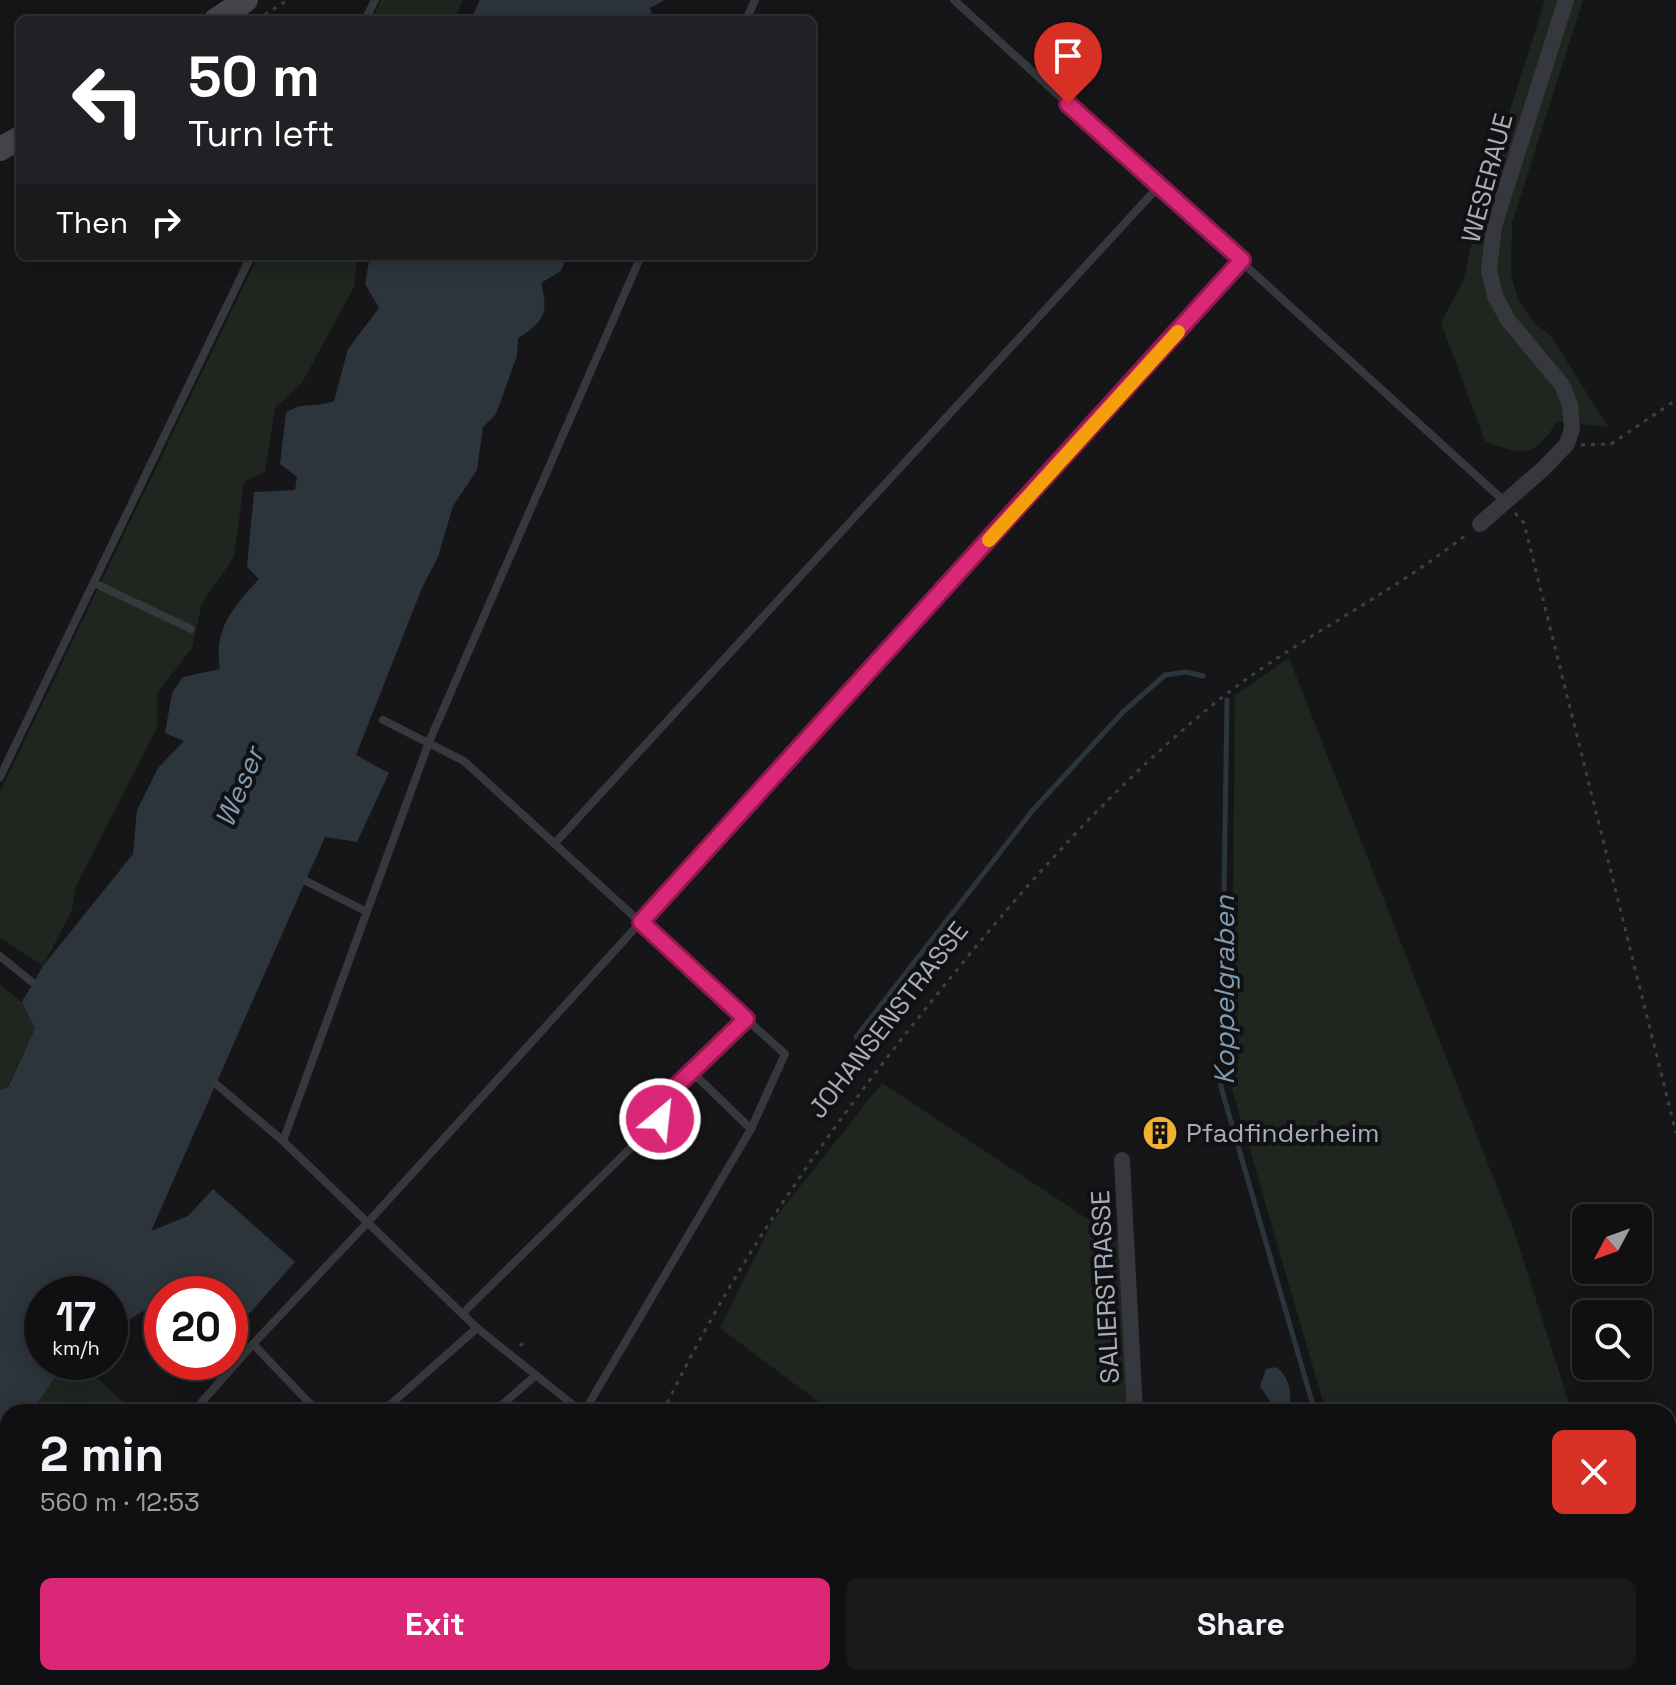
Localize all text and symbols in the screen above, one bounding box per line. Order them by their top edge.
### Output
pin [1034,22,1102,104]
icon: arrive [1046,34,1090,78]
text: 50 m [188,41,320,112]
icon: left [56,48,160,152]
street label: WESERAUE [1453,110,1521,246]
text: Turn left [188,111,335,157]
icon: right [144,200,188,244]
text: Then [56,203,128,242]
water label: Weser [206,739,273,832]
water label: Koppelgraben [1206,895,1242,1085]
street label: JOHANSENSTRASSE [801,915,975,1125]
position arrow [618,1077,702,1161]
building icon: Pfadfinderheim [1141,1114,1179,1152]
place label: Pfadfinderheim [1186,1116,1379,1150]
street label: SALIERSTRASSE [1083,1189,1127,1385]
north arrow [1572,1204,1652,1284]
map controls [1572,1204,1652,1380]
speed limit sign: 20 [144,1276,248,1380]
text: 17 [56,1292,96,1343]
button: search [1572,1300,1652,1380]
text: km/h [52,1335,100,1361]
text: 2 min [40,1424,164,1485]
button: close [1552,1430,1636,1514]
text: 560 m · 12:53 [40,1485,200,1519]
button: Exit [40,1578,830,1670]
button: Share [846,1578,1636,1670]

